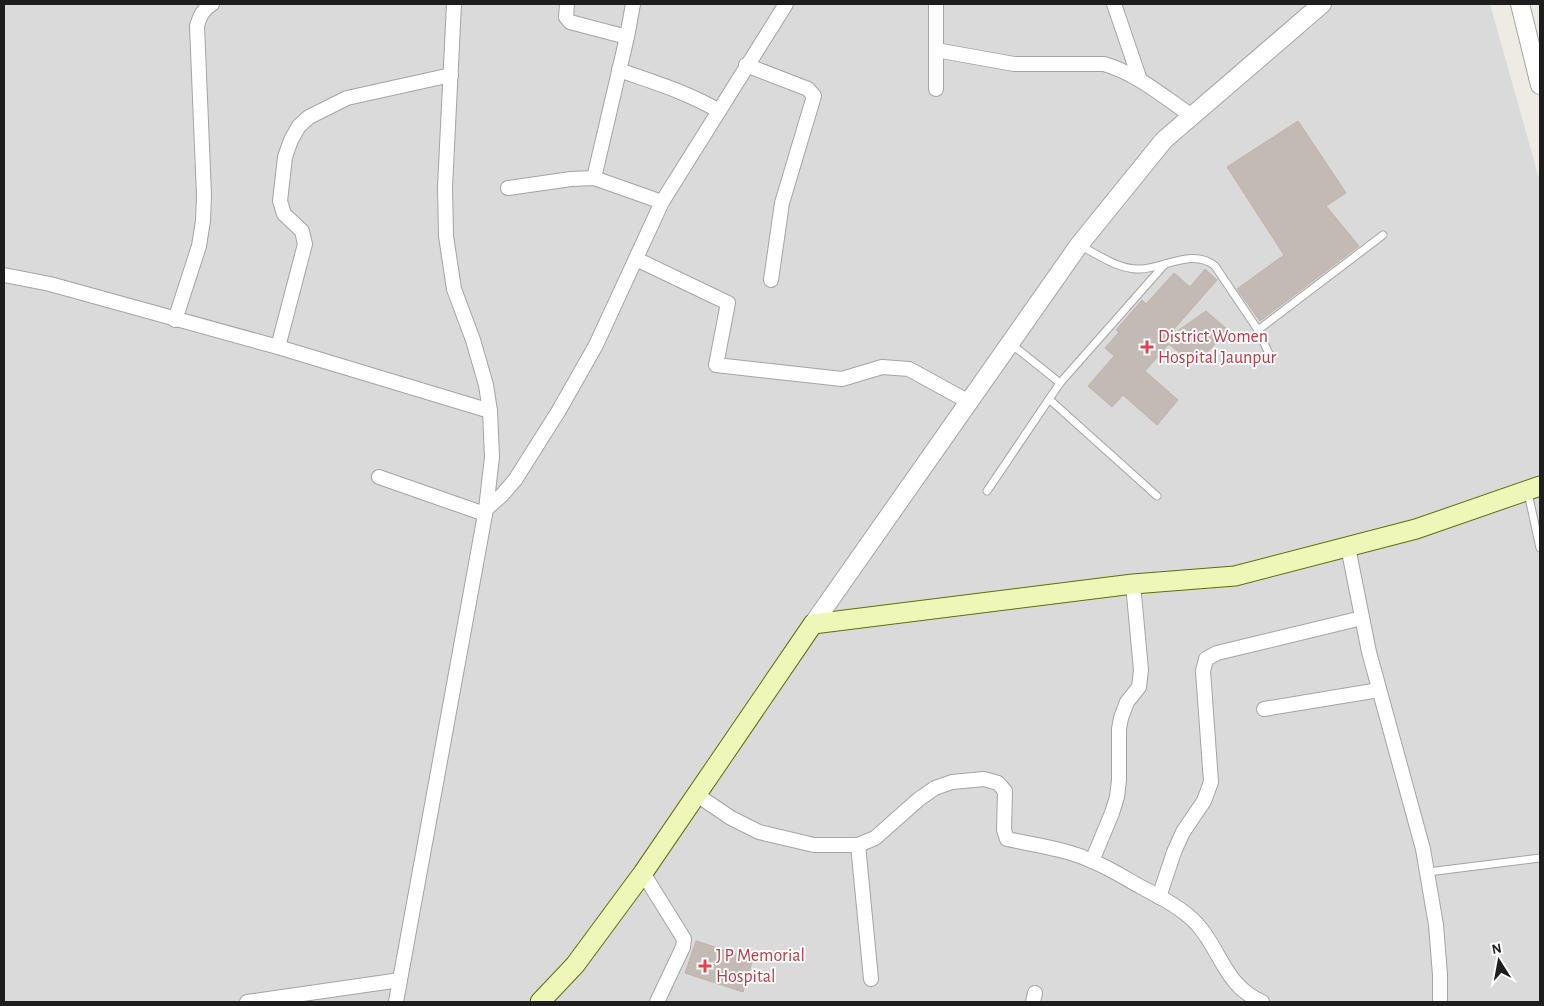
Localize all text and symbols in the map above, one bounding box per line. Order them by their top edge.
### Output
place label: District Women Hospital Jaunpur [1158,328,1276,367]
marker: District Women Hospital Jaunpur [1140,340,1154,354]
north arrow [1474,936,1524,986]
text: N [1491,941,1503,957]
place label: J P Memorial Hospital [716,947,805,986]
marker: J P Memorial Hospital [698,959,712,973]

